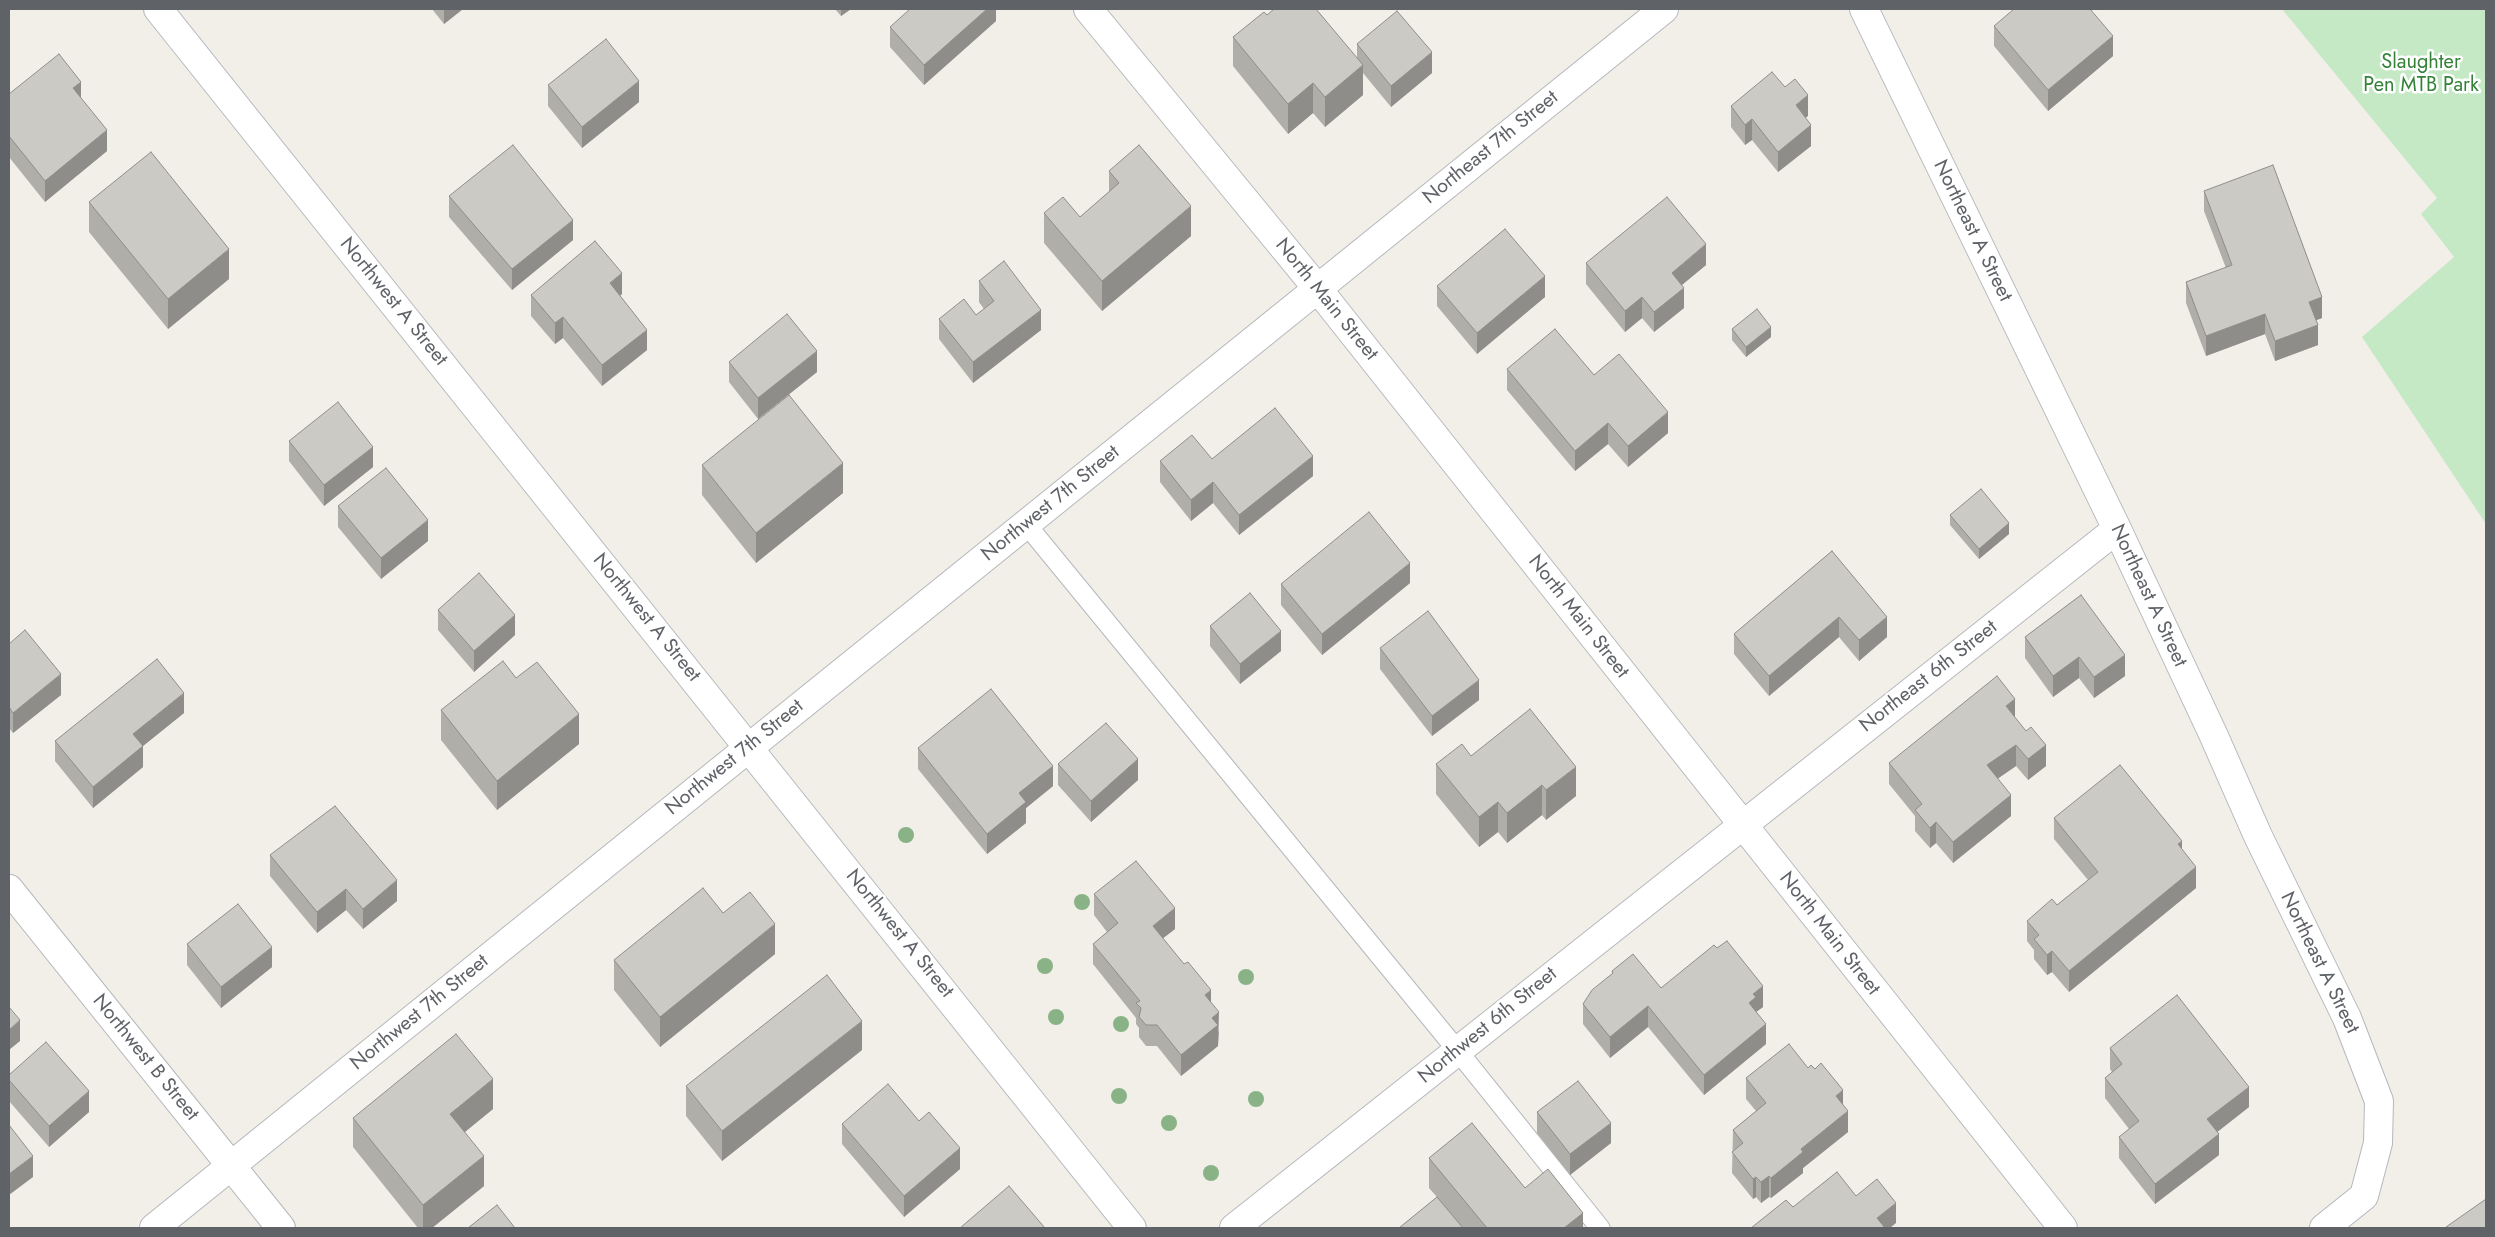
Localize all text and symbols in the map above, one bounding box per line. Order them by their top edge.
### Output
park label: Slaughter Pen MTB Park [2363,51,2479,98]
street label: Northeast 7th Street [1419,86,1563,210]
street label: Northeast A Street [1927,156,2017,306]
street label: Northwest A Street [334,233,452,371]
street label: North Main Street [1270,234,1382,366]
street label: Northwest 7th Street [977,441,1125,567]
street label: Northeast A Street [2105,521,2191,671]
street label: Northwest A Street [587,549,705,687]
street label: North Main Street [1522,551,1634,683]
street label: Northeast 6th Street [1855,616,2003,738]
street label: Northwest 7th Street [661,695,809,821]
street label: Northwest A Street [840,865,958,1003]
street label: North Main Street [1773,868,1885,1000]
street label: Northeast A Street [2274,888,2364,1038]
street label: Northwest 7th Street [346,950,494,1076]
street label: Northwest 6th Street [1414,963,1562,1089]
street label: Northwest B Street [87,990,203,1126]

